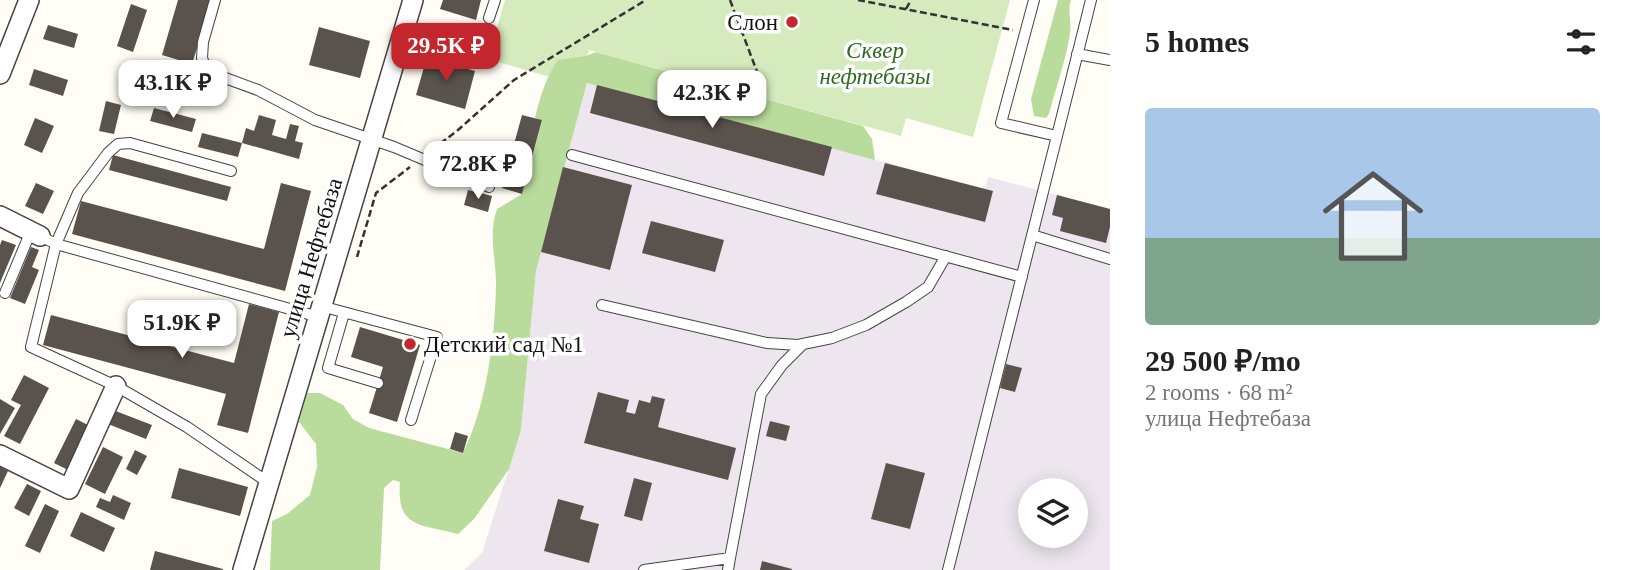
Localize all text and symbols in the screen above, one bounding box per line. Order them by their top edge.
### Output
place label: Слон [727,10,778,35]
marker: Слон [784,14,800,30]
icon: filters [1562,23,1600,61]
pin: 29.5K ₽ [381,24,511,83]
text: 5 homes [1145,25,1249,58]
text: 29.5K ₽ [407,33,485,58]
park label: Сквер нефтебазы [819,38,931,89]
pin: 43.1K ₽ [108,60,238,120]
text: 43.1K ₽ [134,70,212,95]
pin: 42.3K ₽ [647,71,777,130]
text: 42.3K ₽ [673,80,751,105]
pin: 72.8K ₽ [413,142,543,201]
text: 72.8K ₽ [439,151,517,176]
icon: home [1310,153,1436,279]
street label: улица Нефтебаза [275,175,347,341]
pin: 51.9K ₽ [117,300,247,360]
text: 51.9K ₽ [143,310,221,335]
place label: Детский сад №1 [424,332,584,357]
marker: Детский сад №1 [402,336,418,352]
text: 29 500 ₽/mo [1145,344,1301,377]
text: 2 rooms · 68 m² [1145,380,1292,405]
text: улица Нефтебаза [1145,406,1311,431]
map controls [1018,478,1088,548]
button: layers [1018,478,1088,548]

